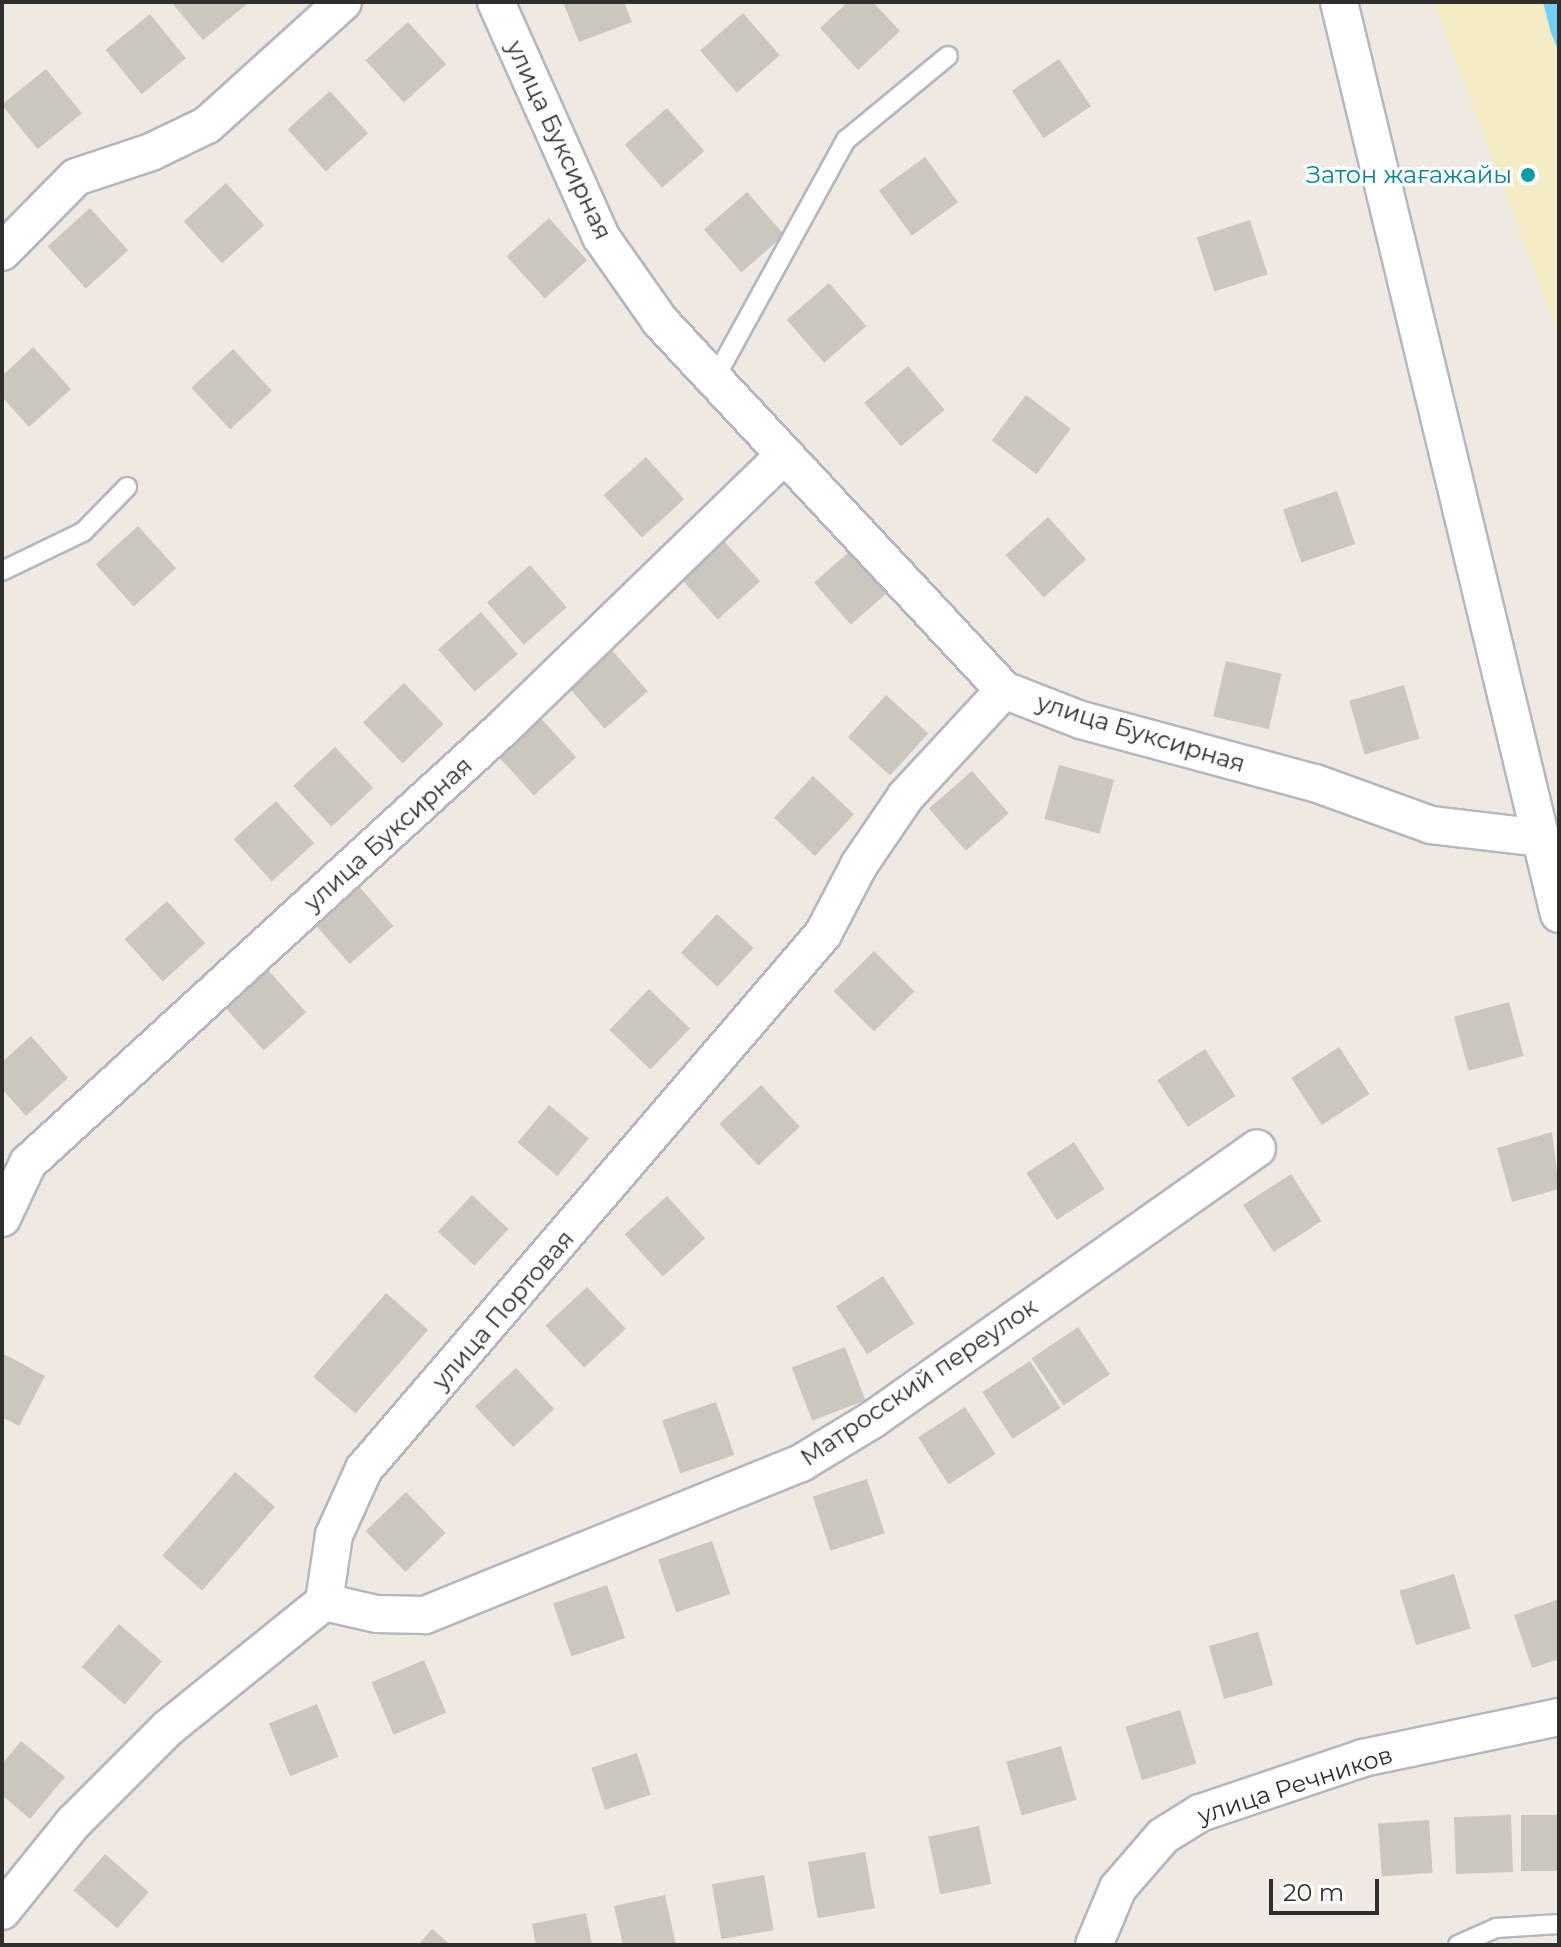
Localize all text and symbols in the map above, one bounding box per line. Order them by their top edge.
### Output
street label: улица Буксирная [500,36,618,244]
place label: Затон жағажайы [1306,161,1512,189]
marker: Затон жағажайы [1519,166,1537,184]
street label: улица Буксирная [1033,688,1249,778]
street label: улица Буксирная [298,751,478,917]
street label: улица Портовая [426,1225,580,1395]
street label: Матросский переулок [795,1292,1043,1472]
street label: улица Речников [1194,1740,1396,1830]
scale bar [1273,1863,1383,1913]
text: 20 m [1283,1878,1344,1907]

